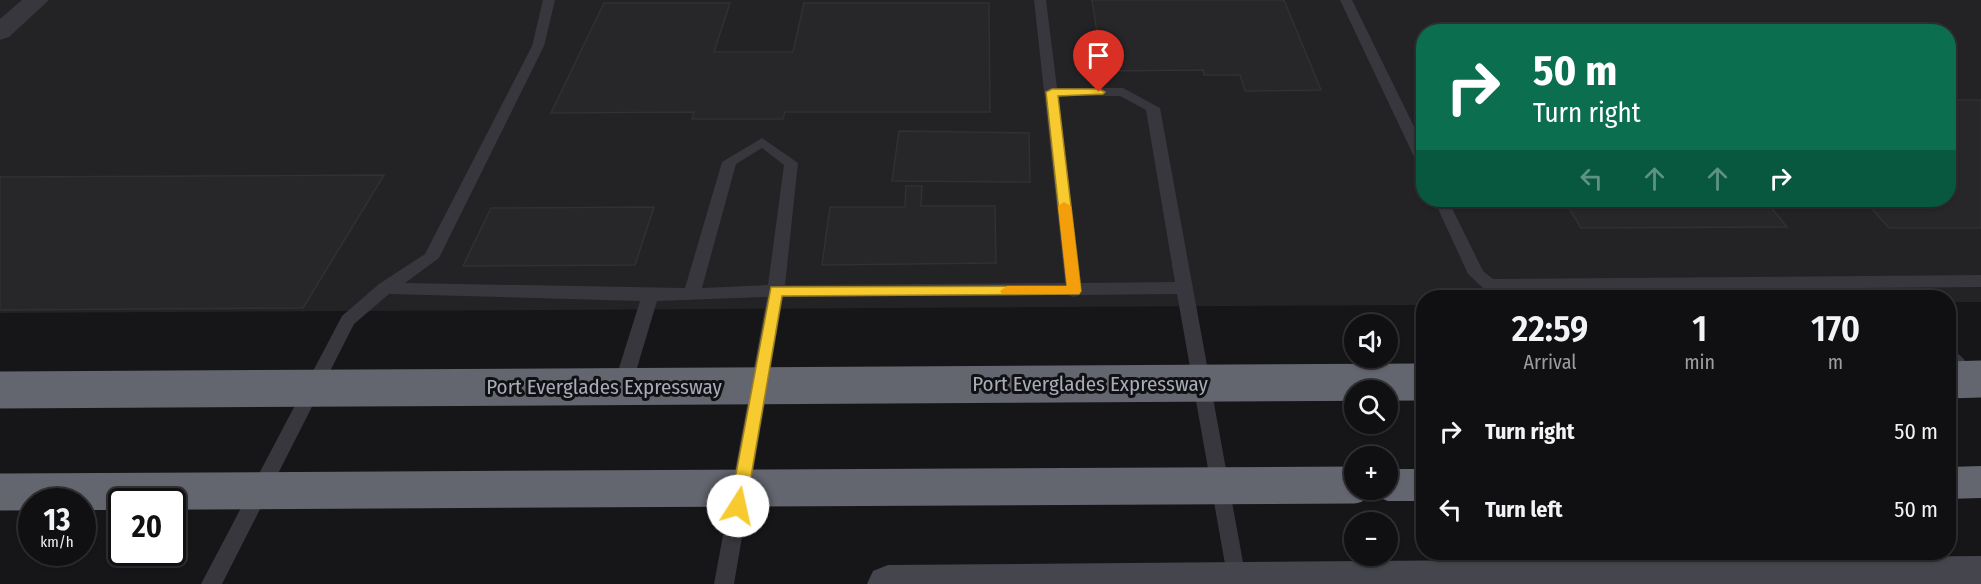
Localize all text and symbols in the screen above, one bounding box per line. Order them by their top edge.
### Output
pin [1073,30,1124,92]
icon: arrive [1082,39,1115,72]
text: 50 m [1533,46,1617,96]
icon: right [1434,48,1512,126]
text: Turn right [1533,97,1641,129]
icon: left [1575,162,1608,195]
icon: ahead [1638,162,1671,195]
icon: ahead [1701,162,1734,195]
icon: right [1764,162,1797,195]
text: 22:59 [1512,307,1588,351]
text: 1 [1692,307,1707,351]
text: 170 [1811,307,1860,351]
map controls [1344,314,1398,566]
button: sound [1344,314,1398,368]
text: Arrival [1524,350,1577,374]
text: min [1684,350,1715,374]
text: m [1828,350,1843,374]
street label: Port Everglades Expressway [972,371,1208,397]
street label: Port Everglades Expressway [486,374,722,400]
button: search [1344,380,1398,434]
icon: right [1434,415,1467,448]
text: Turn right [1485,418,1574,445]
text: 50 m [1894,418,1938,445]
button: + [1344,446,1398,500]
position arrow [706,474,770,538]
speed limit sign: 20 [108,488,186,566]
icon: left [1434,493,1467,526]
text: Turn left [1485,496,1563,523]
text: 50 m [1894,496,1938,523]
text: 13 [44,502,70,538]
button: − [1344,512,1398,566]
text: km/h [40,533,74,551]

